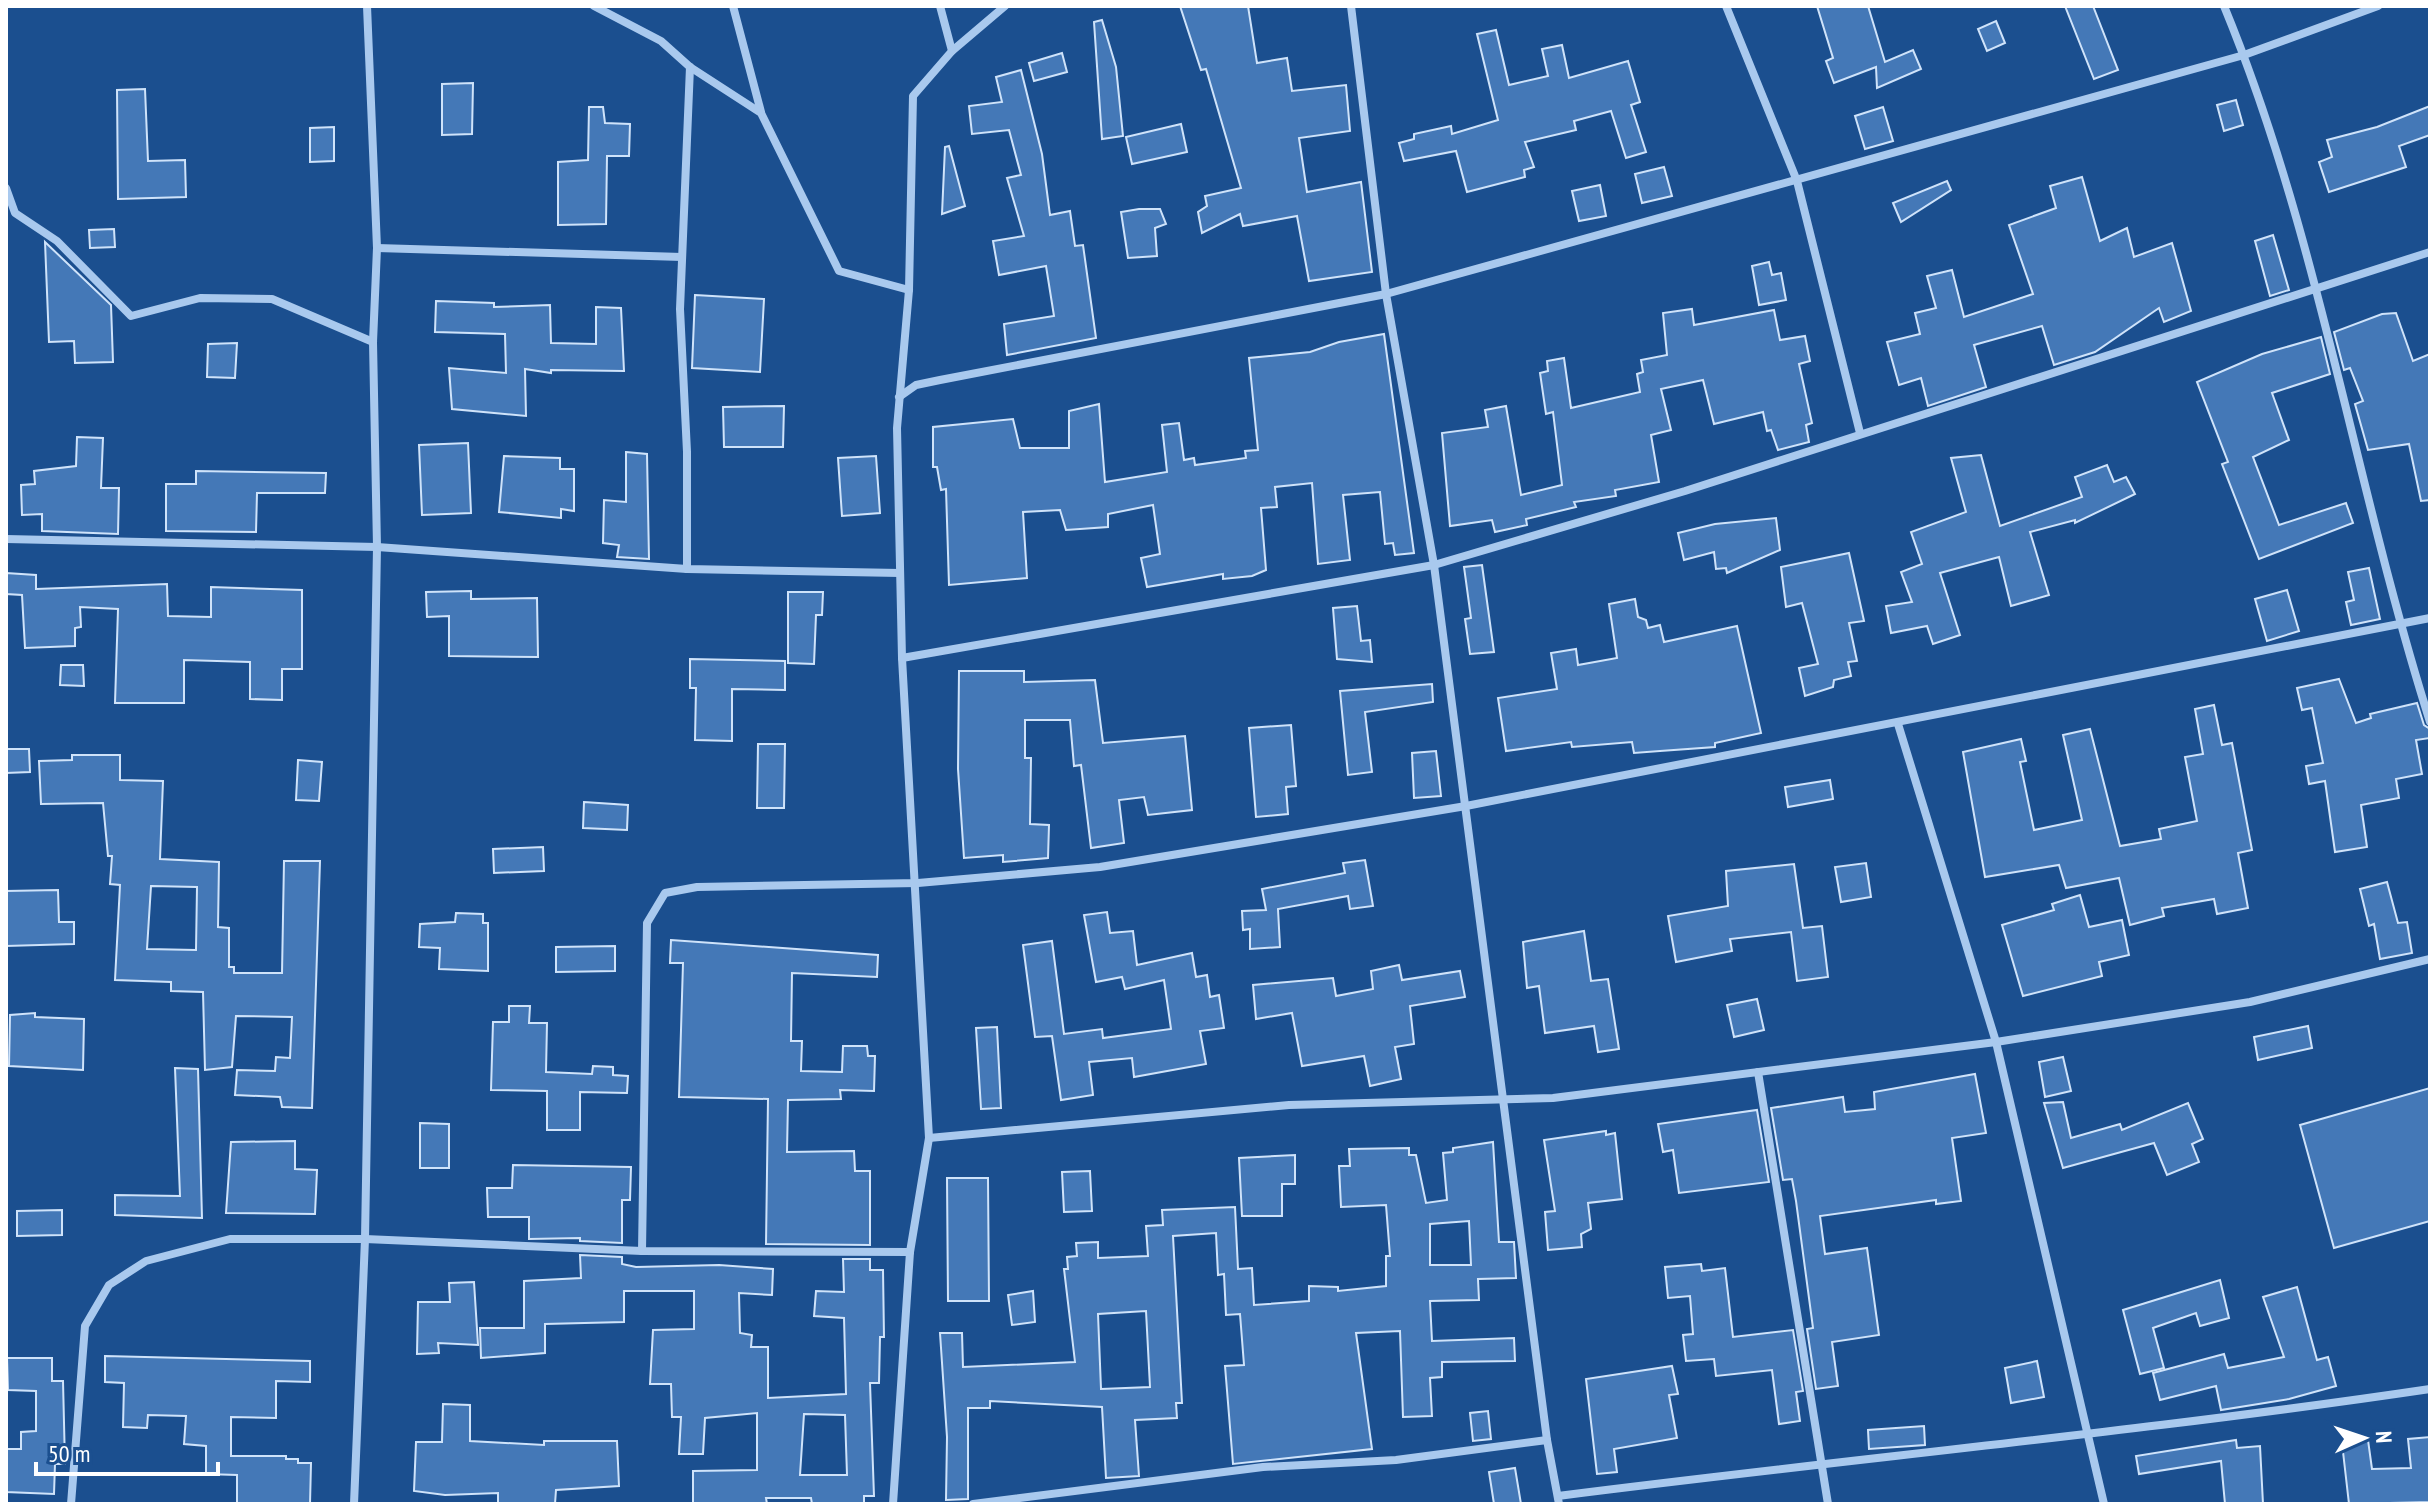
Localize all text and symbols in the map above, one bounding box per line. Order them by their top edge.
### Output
north arrow [2324,1398,2404,1478]
scale bar [36,1426,218,1476]
text: N [2370,1430,2398,1444]
text: 50 m [48,1438,90,1469]

